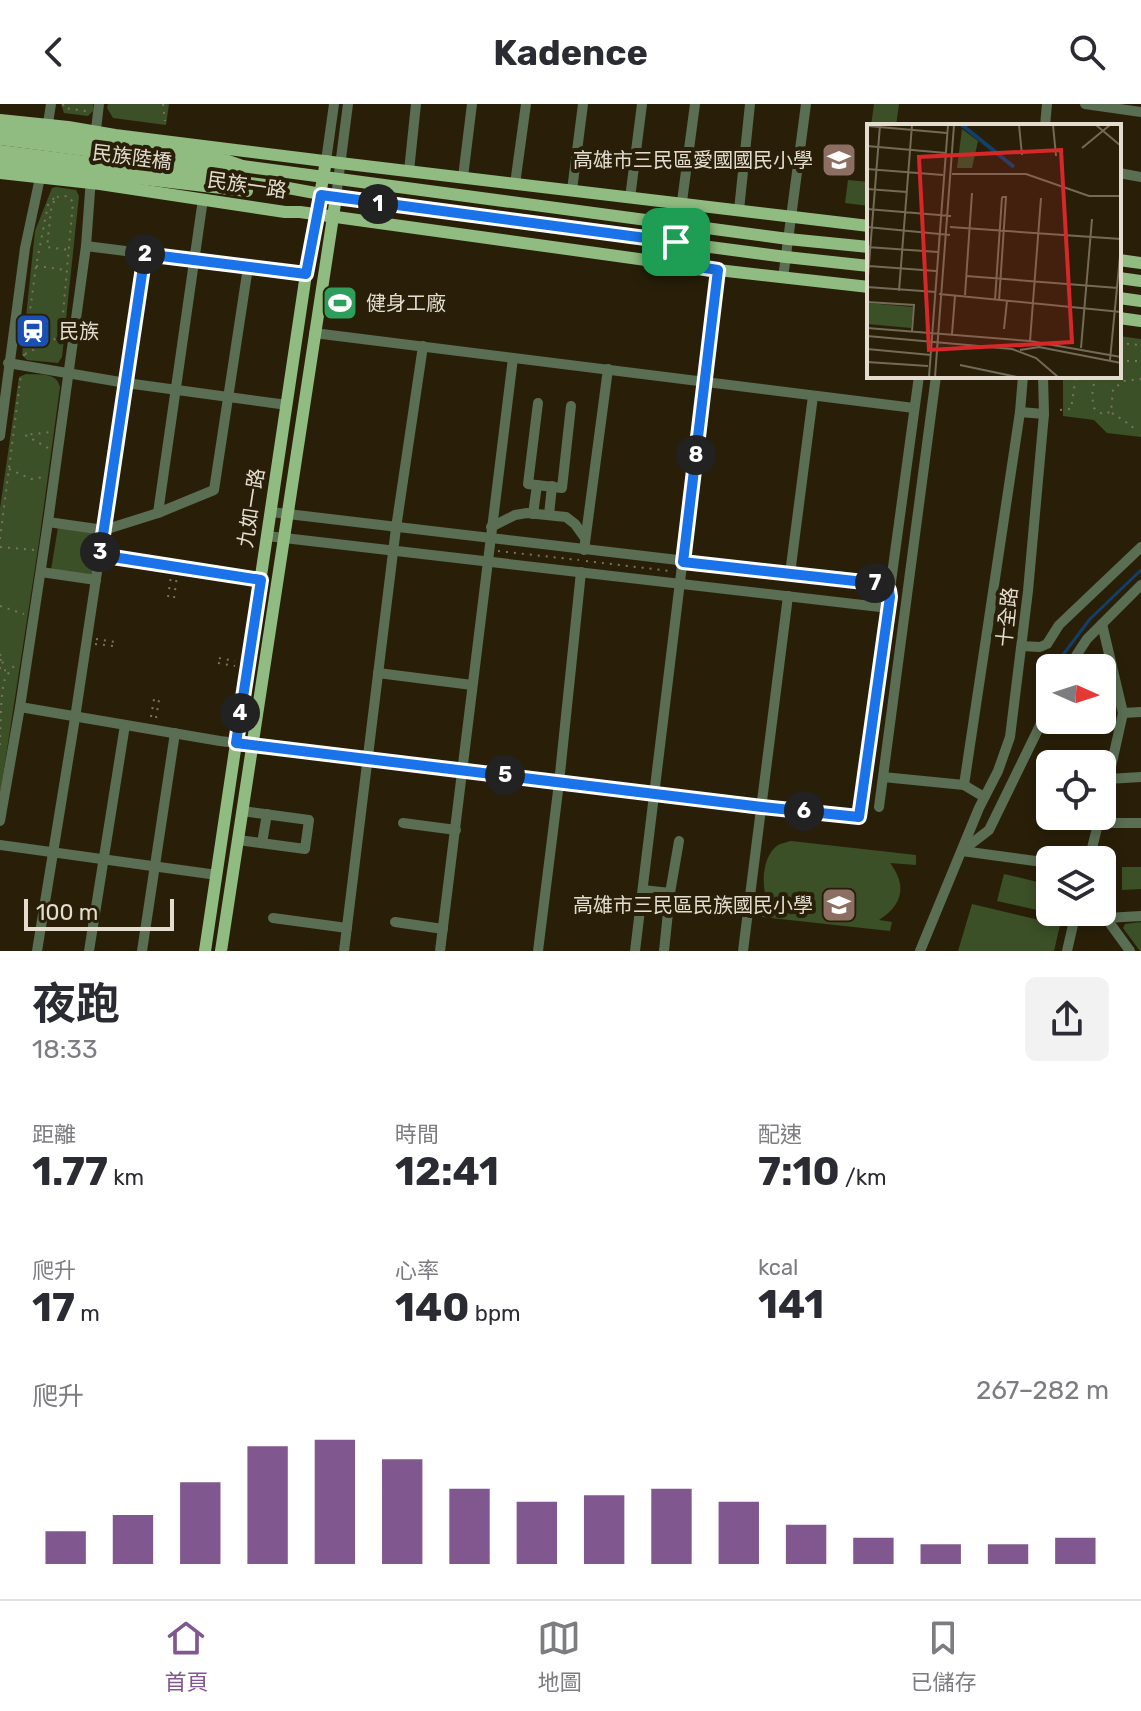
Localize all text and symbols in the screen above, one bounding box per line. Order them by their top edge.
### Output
icon: back [32,30,76,74]
icon: search [1065,30,1109,74]
text: Kadence [493,31,648,74]
inset map [867,124,1121,378]
street label: 民族陸橋 [91,140,173,174]
school or university icon: 高雄市三民區愛國國民小學 [820,141,858,179]
place label: 高雄市三民區愛國國民小學 [573,148,813,172]
street label: 民族一路 [206,168,288,202]
pin: 1 [358,184,398,224]
text: 1 [373,190,383,217]
pin [642,208,710,276]
icon: arrive [654,220,698,264]
pin: 2 [125,234,165,274]
text: 2 [138,240,152,267]
sports icon: 健身工廠 [321,284,359,322]
place label: 健身工廠 [366,291,446,315]
station icon: 民族 [14,312,52,350]
place label: 民族 [59,319,99,343]
pin: 8 [676,435,716,475]
text: 8 [689,441,703,468]
street label: 九如一路 [233,467,269,549]
pin: 3 [80,532,120,572]
text: 3 [93,538,107,565]
pin: 7 [855,563,895,603]
text: 7 [869,569,881,596]
street label: 十全路 [992,586,1022,648]
north arrow [1036,654,1116,734]
map controls [1036,654,1116,926]
pin: 4 [220,693,260,733]
text: 4 [232,699,248,726]
button: locate [1036,750,1116,830]
pin: 5 [485,755,525,795]
text: 5 [498,761,512,788]
pin: 6 [784,791,824,831]
text: 6 [797,797,811,824]
button: layers [1036,846,1116,926]
school or university icon: 高雄市三民區民族國民小學 [820,886,858,924]
place label: 高雄市三民區民族國民小學 [573,893,813,917]
scale bar [24,895,174,931]
text: 100 m [36,899,98,926]
button: share [1025,977,1109,1061]
text: 夜跑 [32,978,120,1030]
text: 18:33 [32,1034,98,1065]
text: 距離 [32,1121,76,1148]
text: 時間 [395,1121,439,1148]
text: 配速 [758,1121,802,1148]
text: 1.77 [32,1148,108,1195]
text: 12:41 [395,1148,499,1195]
text: 7:10 [758,1148,840,1195]
text: km [108,1164,144,1191]
text: /km [840,1164,887,1191]
text: kcal [758,1254,798,1281]
text: 爬升 [32,1257,76,1284]
text: 心率 [395,1257,439,1284]
text: 141 [758,1281,824,1328]
text: 17 [32,1284,75,1331]
text: 140 [395,1284,469,1331]
text: m [75,1300,100,1327]
text: bpm [469,1300,521,1327]
text: 267–282 m [976,1375,1109,1406]
text: 爬升 [32,1381,84,1412]
tab: 首頁 [164,1616,209,1696]
tab: 地圖 [537,1616,582,1696]
tab: 已儲存 [910,1616,977,1696]

